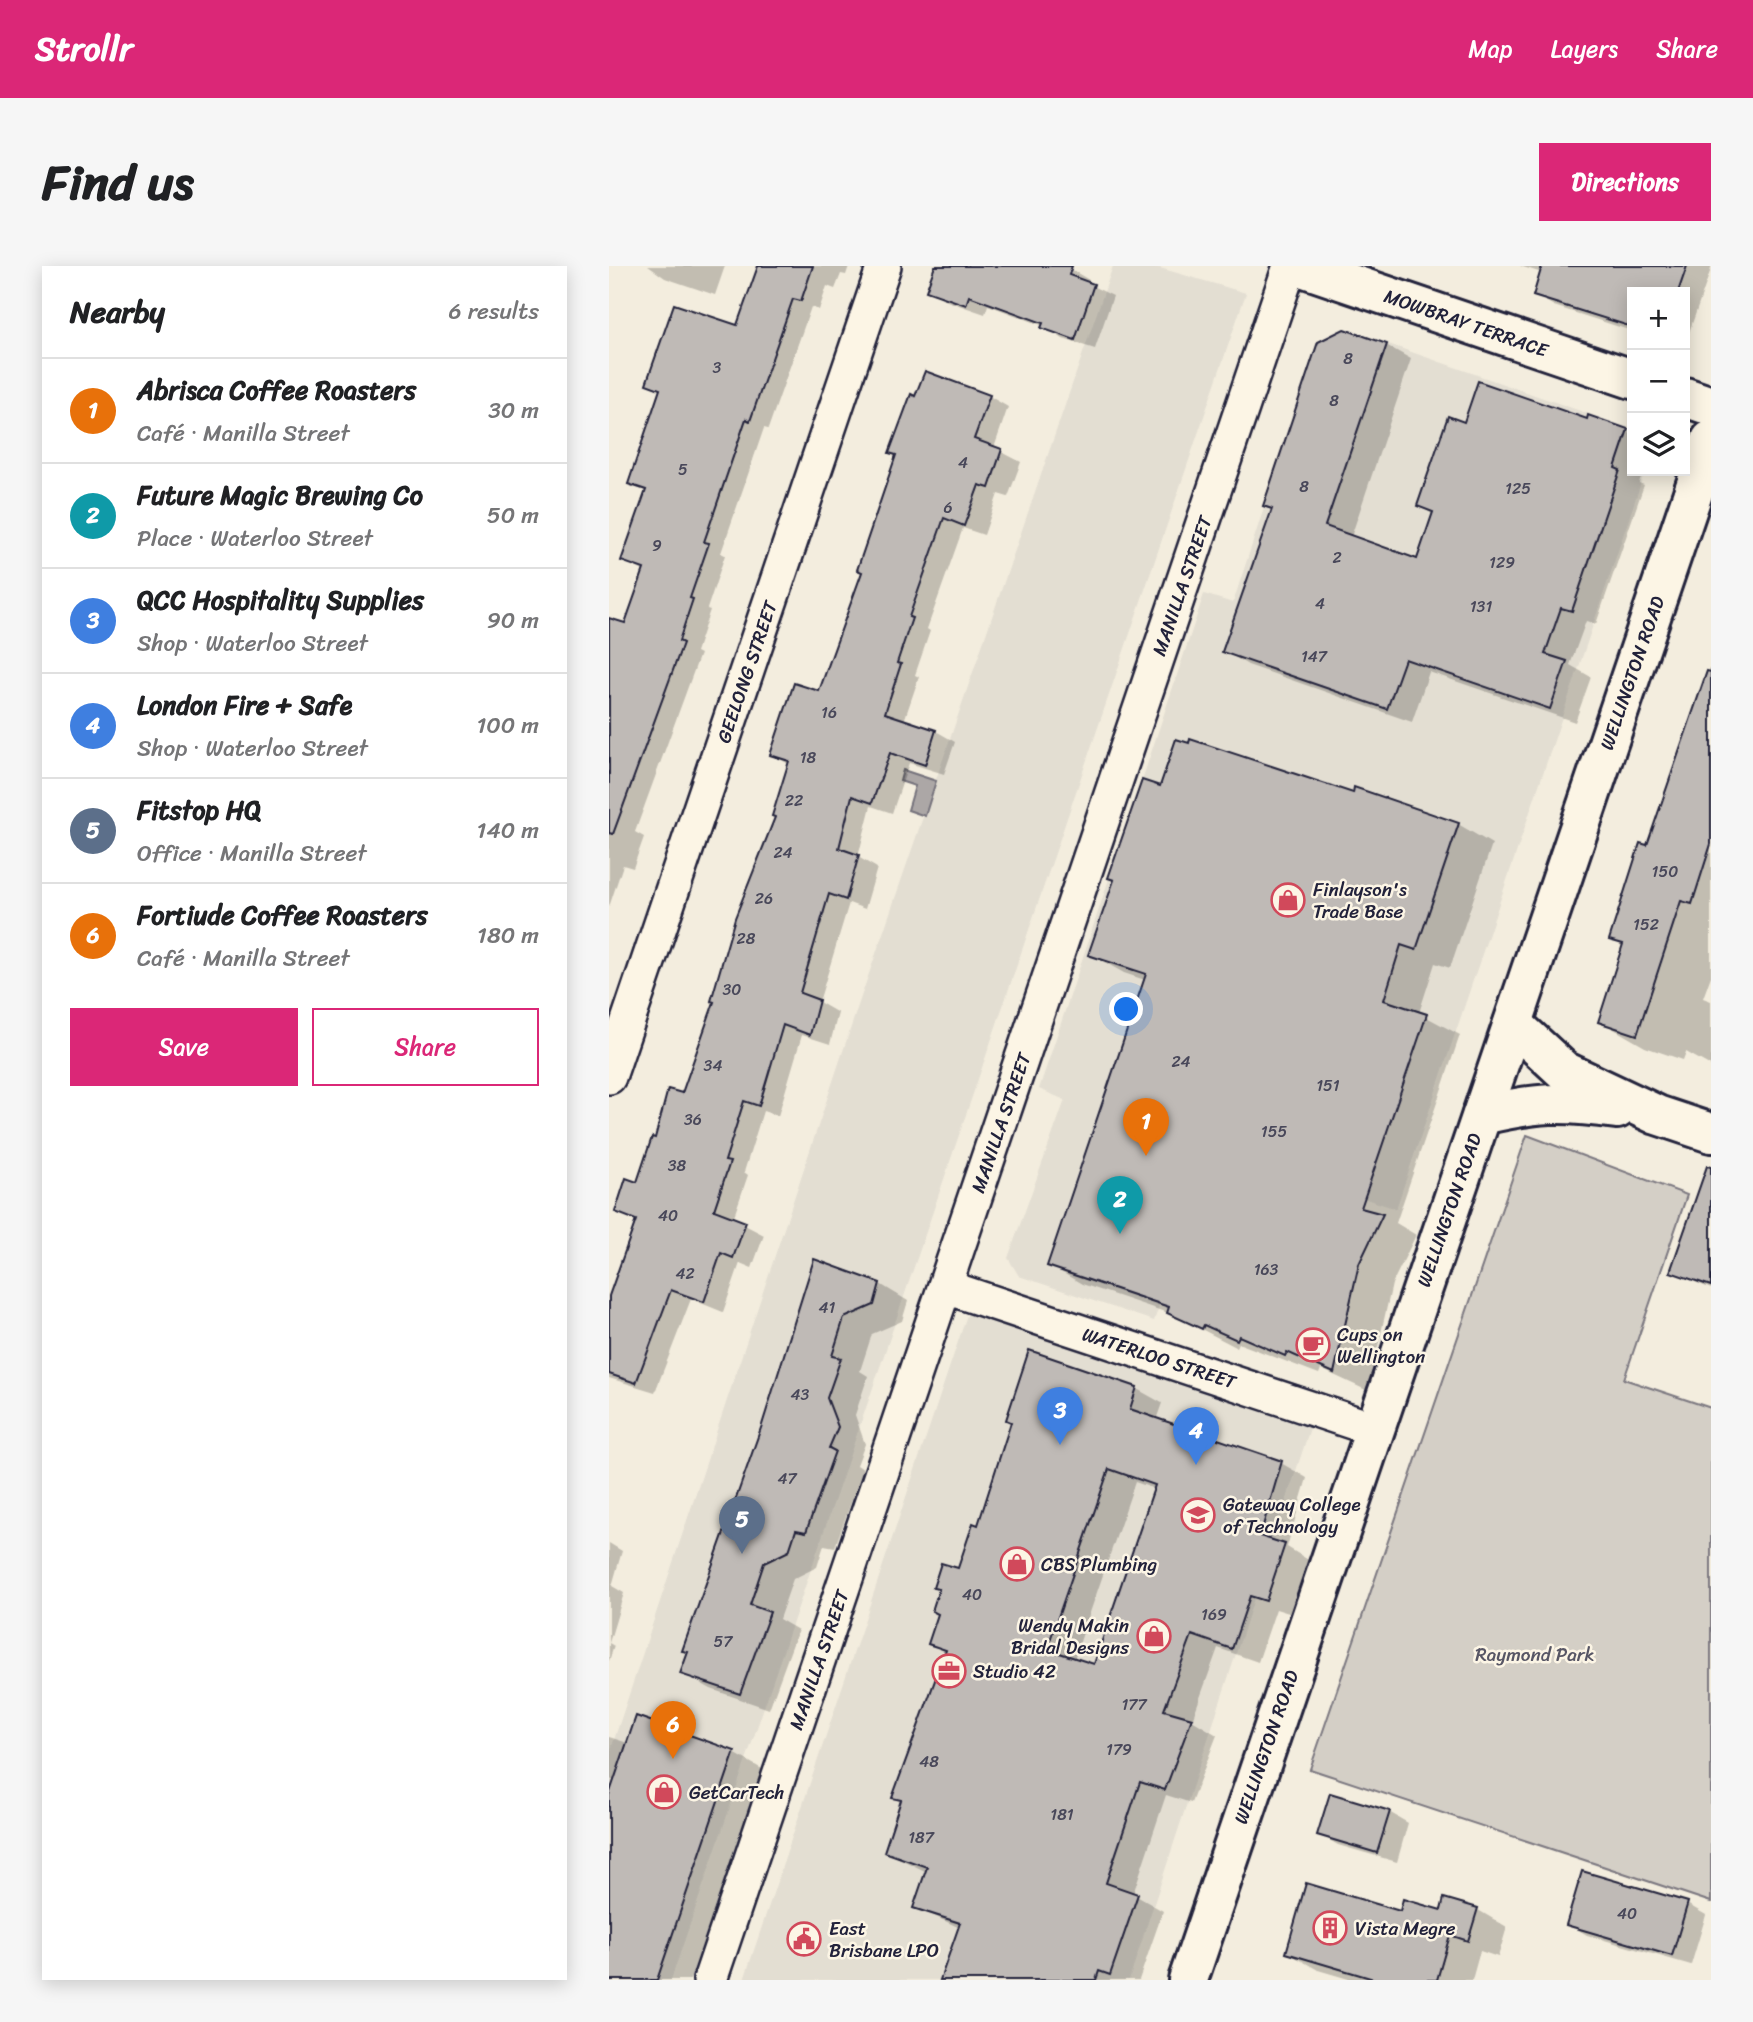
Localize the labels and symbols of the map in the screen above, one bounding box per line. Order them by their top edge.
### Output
street label: MOWBRAY TERRACE [1379,279,1554,367]
house number: 8 [1343,344,1353,373]
house number: 3 [713,353,722,382]
house number: 8 [1329,386,1339,415]
house number: 4 [958,448,968,477]
house number: 5 [678,455,688,484]
house number: 8 [1299,472,1309,501]
house number: 125 [1505,474,1531,503]
house number: 6 [943,493,953,522]
street label: MANILLA STREET [1143,511,1222,660]
house number: 9 [652,531,662,560]
house number: 2 [1332,543,1342,572]
house number: 129 [1489,548,1515,577]
house number: 4 [1315,589,1325,618]
street label: WELLINGTON ROAD [1590,591,1674,754]
house number: 131 [1470,592,1492,621]
street label: GEELONG STREET [707,596,787,747]
house number: 147 [1301,642,1328,671]
house number: 16 [821,698,837,727]
house number: 18 [800,743,817,772]
house number: 22 [785,786,803,815]
house number: 24 [773,838,793,867]
house number: 150 [1652,857,1678,886]
place label: Finlayson's Trade Base [1313,873,1407,928]
shop icon: Finlayson's Trade Base [1269,881,1307,919]
house number: 26 [755,884,773,913]
house number: 152 [1633,910,1659,939]
house number: 28 [737,924,756,953]
house number: 30 [723,975,741,1004]
your location [1109,992,1143,1026]
house number: 24 [1171,1047,1191,1076]
street label: MANILLA STREET [962,1048,1041,1197]
house number: 34 [704,1051,722,1080]
house number: 151 [1316,1071,1340,1100]
pin: 1 [1123,1098,1169,1156]
house number: 36 [684,1105,702,1134]
house number: 155 [1261,1117,1287,1146]
street label: WELLINGTON ROAD [1407,1128,1491,1291]
house number: 38 [668,1151,687,1180]
pin: 2 [1097,1176,1143,1234]
house number: 40 [658,1201,678,1230]
house number: 163 [1254,1255,1279,1284]
house number: 42 [675,1259,695,1288]
house number: 41 [819,1293,836,1322]
street label: WATERLOO STREET [1078,1318,1241,1399]
place label: Cups on Wellington [1337,1318,1425,1373]
cafe icon: Cups on Wellington [1294,1326,1332,1364]
house number: 43 [791,1380,810,1409]
pin: 3 [1037,1387,1083,1445]
pin: 4 [1173,1407,1219,1465]
house number: 47 [777,1464,797,1493]
place label: Gateway College of Technology [1223,1488,1361,1543]
pin: 5 [719,1496,765,1554]
school or university icon: Gateway College of Technology [1179,1496,1217,1534]
shop icon: CBS Plumbing [998,1545,1036,1583]
place label: CBS Plumbing [1041,1548,1157,1581]
house number: 40 [962,1580,982,1609]
street label: MANILLA STREET [780,1585,859,1734]
house number: 169 [1201,1600,1227,1629]
place label: Wendy Makin Bridal Designs [1011,1609,1129,1664]
shop icon: Wendy Makin Bridal Designs [1135,1617,1173,1655]
house number: 57 [714,1627,733,1656]
park label: Raymond Park [1475,1638,1595,1671]
office icon: Studio 42 [930,1652,968,1690]
place label: Studio 42 [973,1655,1056,1688]
street label: WELLINGTON ROAD [1224,1665,1308,1828]
house number: 177 [1121,1690,1147,1719]
pin: 6 [650,1701,696,1759]
house number: 179 [1106,1735,1132,1764]
house number: 48 [919,1747,939,1776]
shop icon: GetCarTech [645,1773,683,1811]
place label: GetCarTech [689,1776,784,1809]
house number: 181 [1050,1800,1074,1829]
house number: 187 [908,1823,935,1852]
house number: 40 [1617,1899,1637,1928]
building icon: Vista Megre [1311,1909,1349,1947]
place label: East Brisbane LPO [829,1912,939,1967]
place label: Vista Megre [1355,1912,1456,1945]
public building icon: East Brisbane LPO [785,1920,823,1958]

